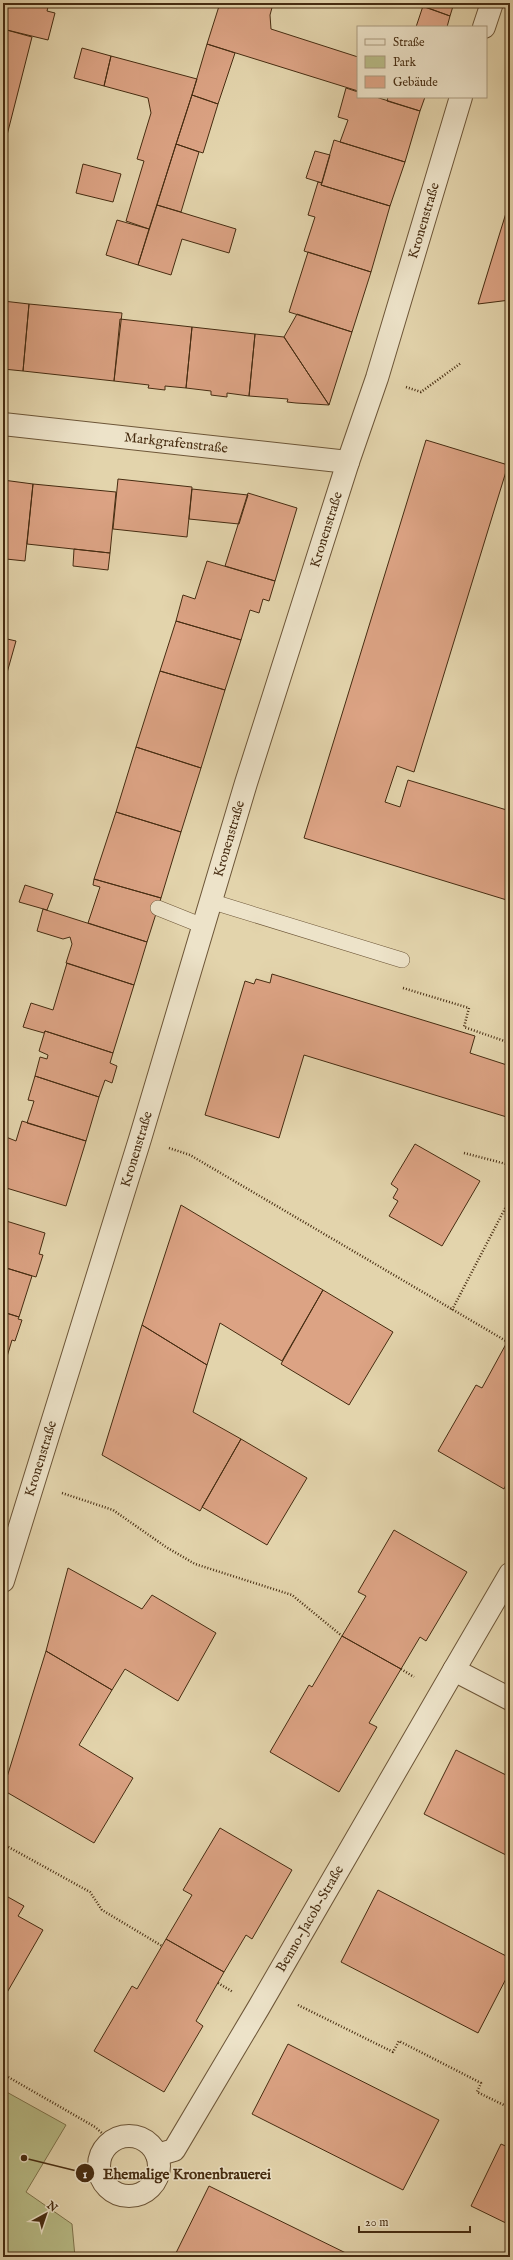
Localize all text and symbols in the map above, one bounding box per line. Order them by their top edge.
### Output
legend [357,26,487,98]
text: Straße [393,35,425,50]
text: Park [393,55,416,70]
text: Gebäude [393,75,438,90]
street label: Kronenstraße [404,180,444,261]
street label: Markgrafenstraße [123,428,229,458]
street label: Kronenstraße [306,489,347,570]
street label: Kronenstraße [210,798,249,879]
street label: Kronenstraße [117,1108,157,1190]
street label: Kronenstraße [21,1418,61,1499]
street label: Benno-Jacob-Straße [272,1862,348,1975]
callout: Ehemalige Kronenbrauerei [75,2160,279,2187]
text: Ehemalige Kronenbrauerei [103,2165,271,2184]
text: 1 [83,2167,88,2182]
north arrow [26,2194,66,2234]
text: N [43,2198,60,2216]
scale bar [359,2208,470,2234]
text: 20 m [365,2215,388,2230]

